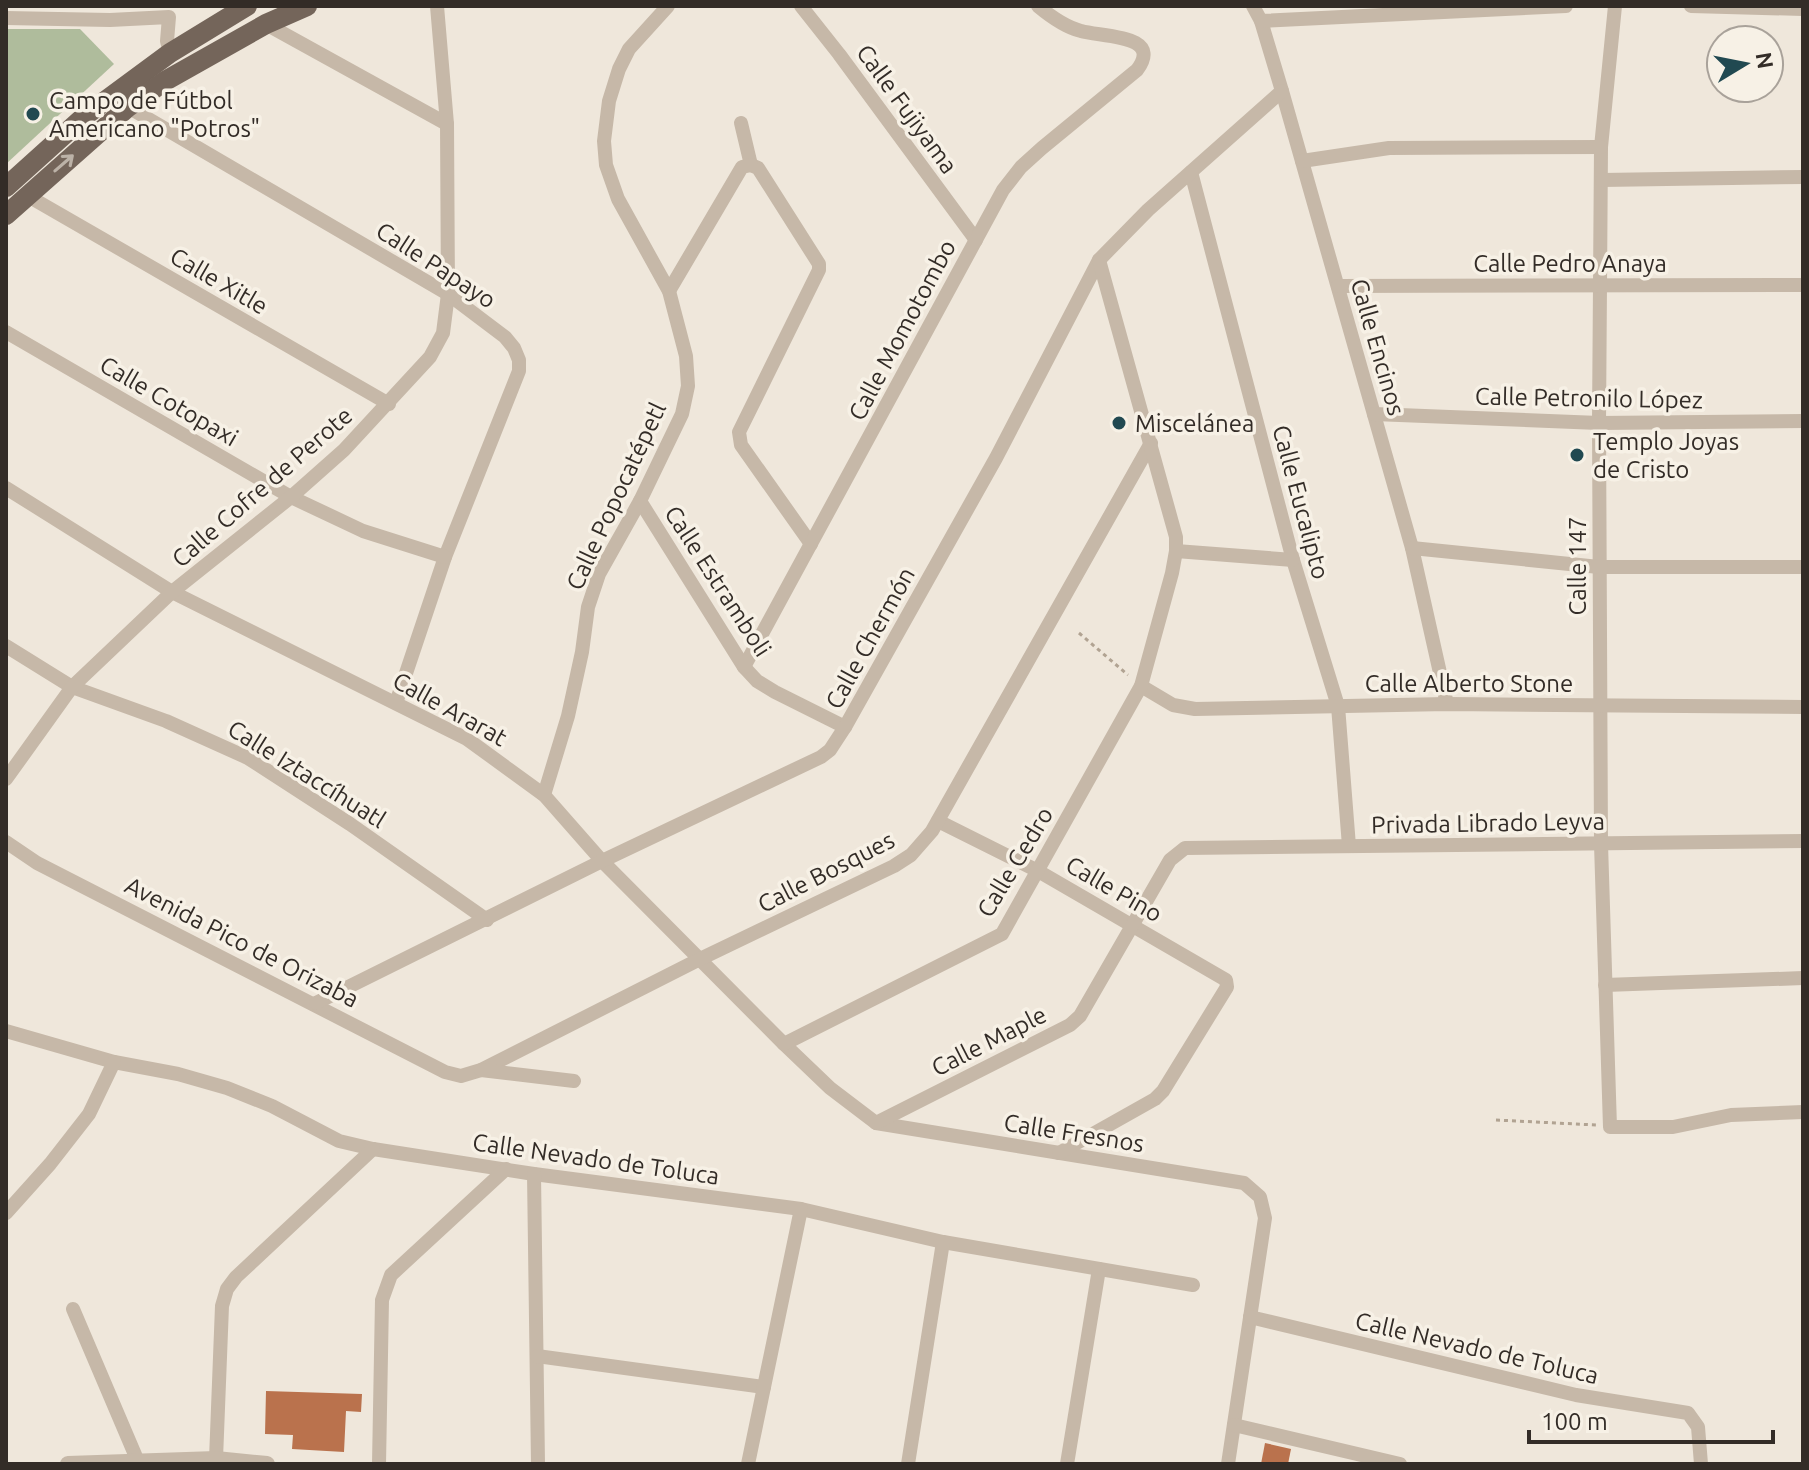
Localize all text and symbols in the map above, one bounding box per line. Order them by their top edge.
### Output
north arrow [1705,24,1785,104]
street label: Calle Fujiyama [851,39,963,179]
text: N [1751,50,1779,71]
place label: Campo de Fútbol Americano "Potros" [49,87,260,142]
marker: Campo de Fútbol Americano "Potros" [24,105,42,123]
one-way arrow [54,155,74,173]
street label: Calle Papayo [371,216,501,314]
street label: Calle Momotombo [843,235,961,425]
street label: Calle Xitle [165,242,273,320]
street label: Calle Pedro Anaya [1473,250,1667,277]
street label: Calle Encinos [1346,276,1410,418]
street label: Calle Cotopaxi [95,351,243,451]
street label: Calle Petronilo López [1475,383,1703,413]
street label: Calle Popocatépetl [561,398,671,594]
street label: Calle Cofre de Perote [166,401,358,573]
place label: Miscelánea [1135,410,1254,437]
marker: Miscelánea [1110,414,1128,432]
street label: Calle Eucalipto [1267,422,1335,582]
place label: Templo Joyas de Cristo [1593,428,1739,483]
marker: Templo Joyas de Cristo [1568,446,1586,464]
street label: Calle Estramboli [659,501,777,661]
street label: Calle 147 [1564,517,1591,616]
street label: Calle Chermón [820,563,920,713]
street label: Calle Ararat [388,667,512,752]
street label: Calle Alberto Stone [1365,670,1573,697]
street label: Calle Iztaccíhuatl [223,715,391,833]
street label: Calle Cedro [972,802,1058,922]
street label: Privada Librado Leyva [1371,807,1605,839]
street label: Calle Bosques [753,826,899,918]
street label: Calle Pino [1061,851,1167,927]
street label: Avenida Pico de Orizaba [121,871,363,1013]
street label: Calle Maple [927,1001,1051,1081]
street label: Calle Fresnos [1002,1109,1146,1157]
street label: Calle Nevado de Toluca [471,1128,721,1190]
street label: Calle Nevado de Toluca [1353,1307,1601,1389]
scale bar [1529,1394,1773,1444]
text: 100 m [1541,1408,1608,1435]

